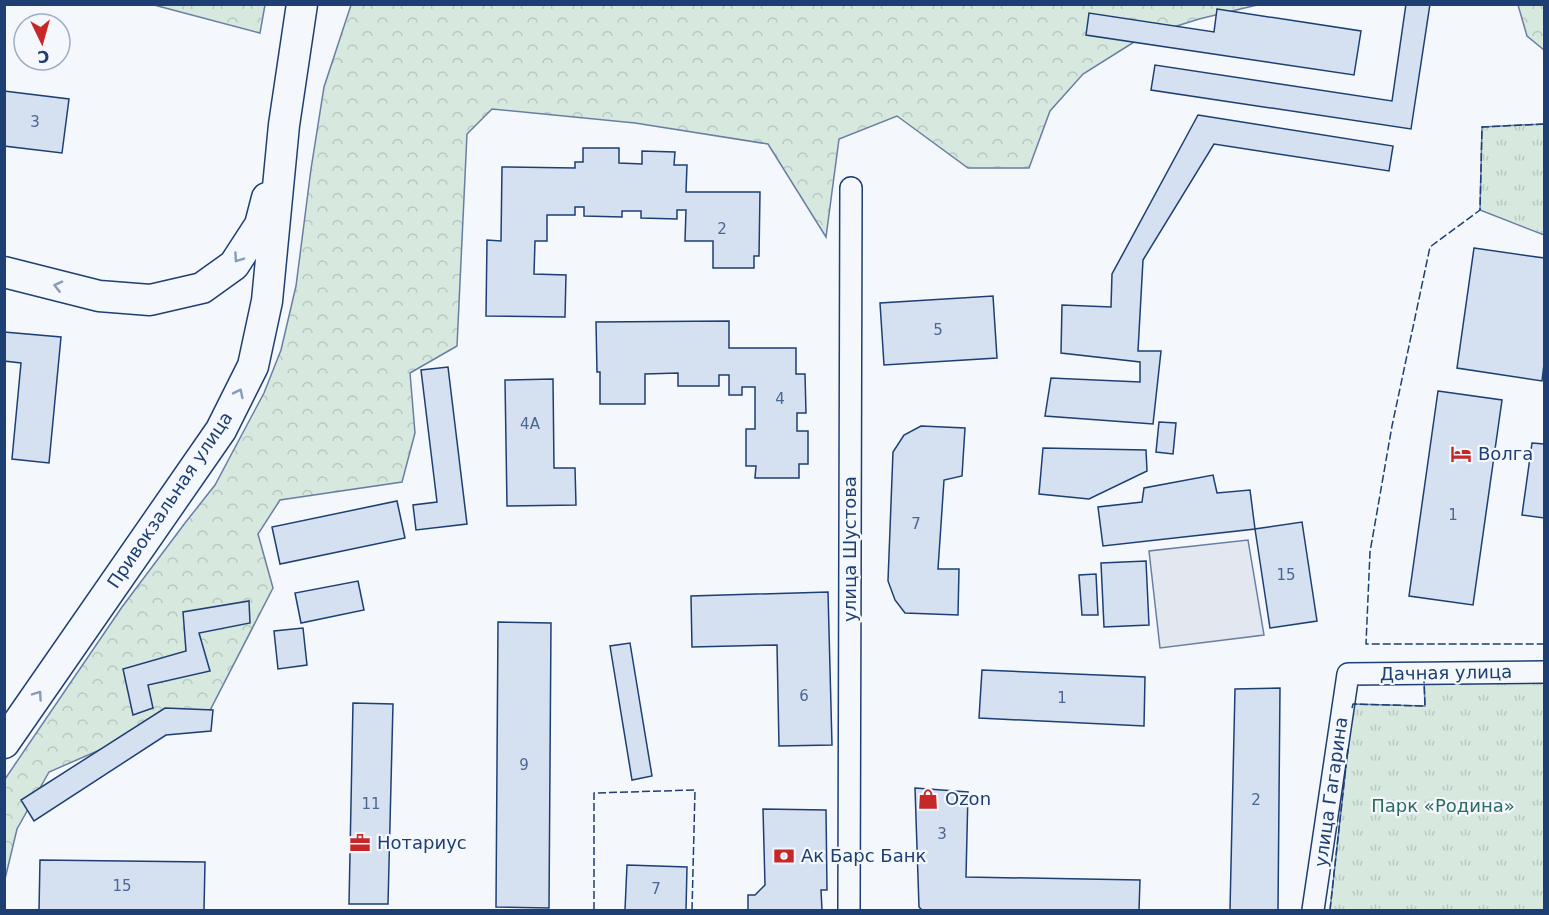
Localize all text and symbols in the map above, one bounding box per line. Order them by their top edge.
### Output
north arrow [12,12,72,72]
text: С [37,46,50,66]
house number: 3 [30,113,40,131]
house number: 2 [717,220,727,238]
one-way arrow [235,251,246,262]
one-way arrow [53,280,63,293]
house number: 5 [933,321,943,339]
one-way arrow [232,389,243,399]
house number: 4 [775,390,785,408]
street label: Привокзальная улица [103,407,237,592]
house number: 4А [520,415,541,433]
hotel icon: Волга [1449,442,1473,466]
place label: Волга [1478,443,1533,464]
street label: улица Шустова [839,476,860,622]
house number: 1 [1448,506,1458,524]
house number: 7 [911,515,921,533]
house number: 15 [1276,566,1296,584]
street label: Дачная улица [1380,661,1512,684]
house number: 6 [799,687,809,705]
house number: 1 [1057,689,1067,707]
one-way arrow [31,690,42,701]
street label: улица Гагарина [1310,716,1351,868]
house number: 9 [519,756,529,774]
shop icon: Ozon [916,787,940,811]
place label: Ozon [945,788,991,809]
house number: 2 [1251,791,1261,809]
house number: 11 [361,795,381,813]
park label: Парк «Родина» [1371,795,1515,816]
house number: 3 [937,825,947,843]
office icon: Нотариус [348,831,372,855]
place label: Нотариус [377,832,467,853]
bank icon: Ак Барс Банк [772,844,796,868]
place label: Ак Барс Банк [801,845,926,866]
house number: 15 [112,877,132,895]
house number: 7 [651,880,661,898]

